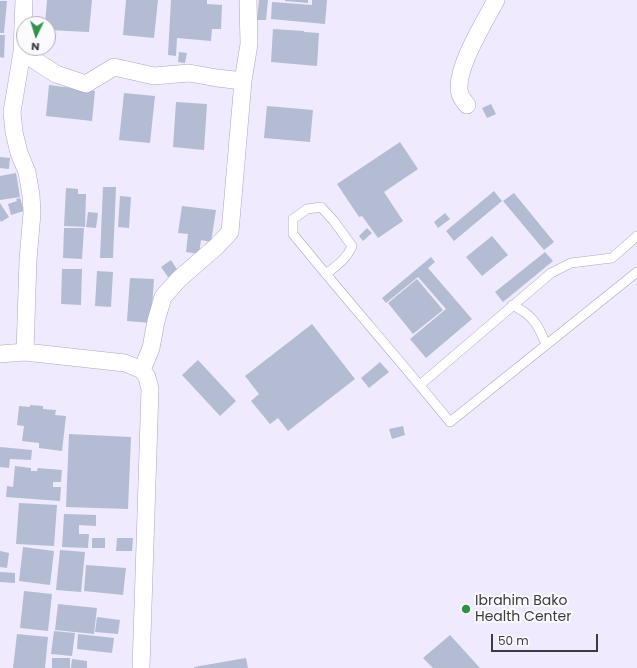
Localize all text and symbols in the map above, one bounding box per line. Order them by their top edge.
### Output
north arrow [16,16,56,56]
text: N [31,39,40,55]
place label: Ibrahim Bako Health Center [475,593,572,626]
marker: Ibrahim Bako Health Center [460,603,472,615]
scale bar [493,626,600,652]
text: 50 m [498,632,529,649]

